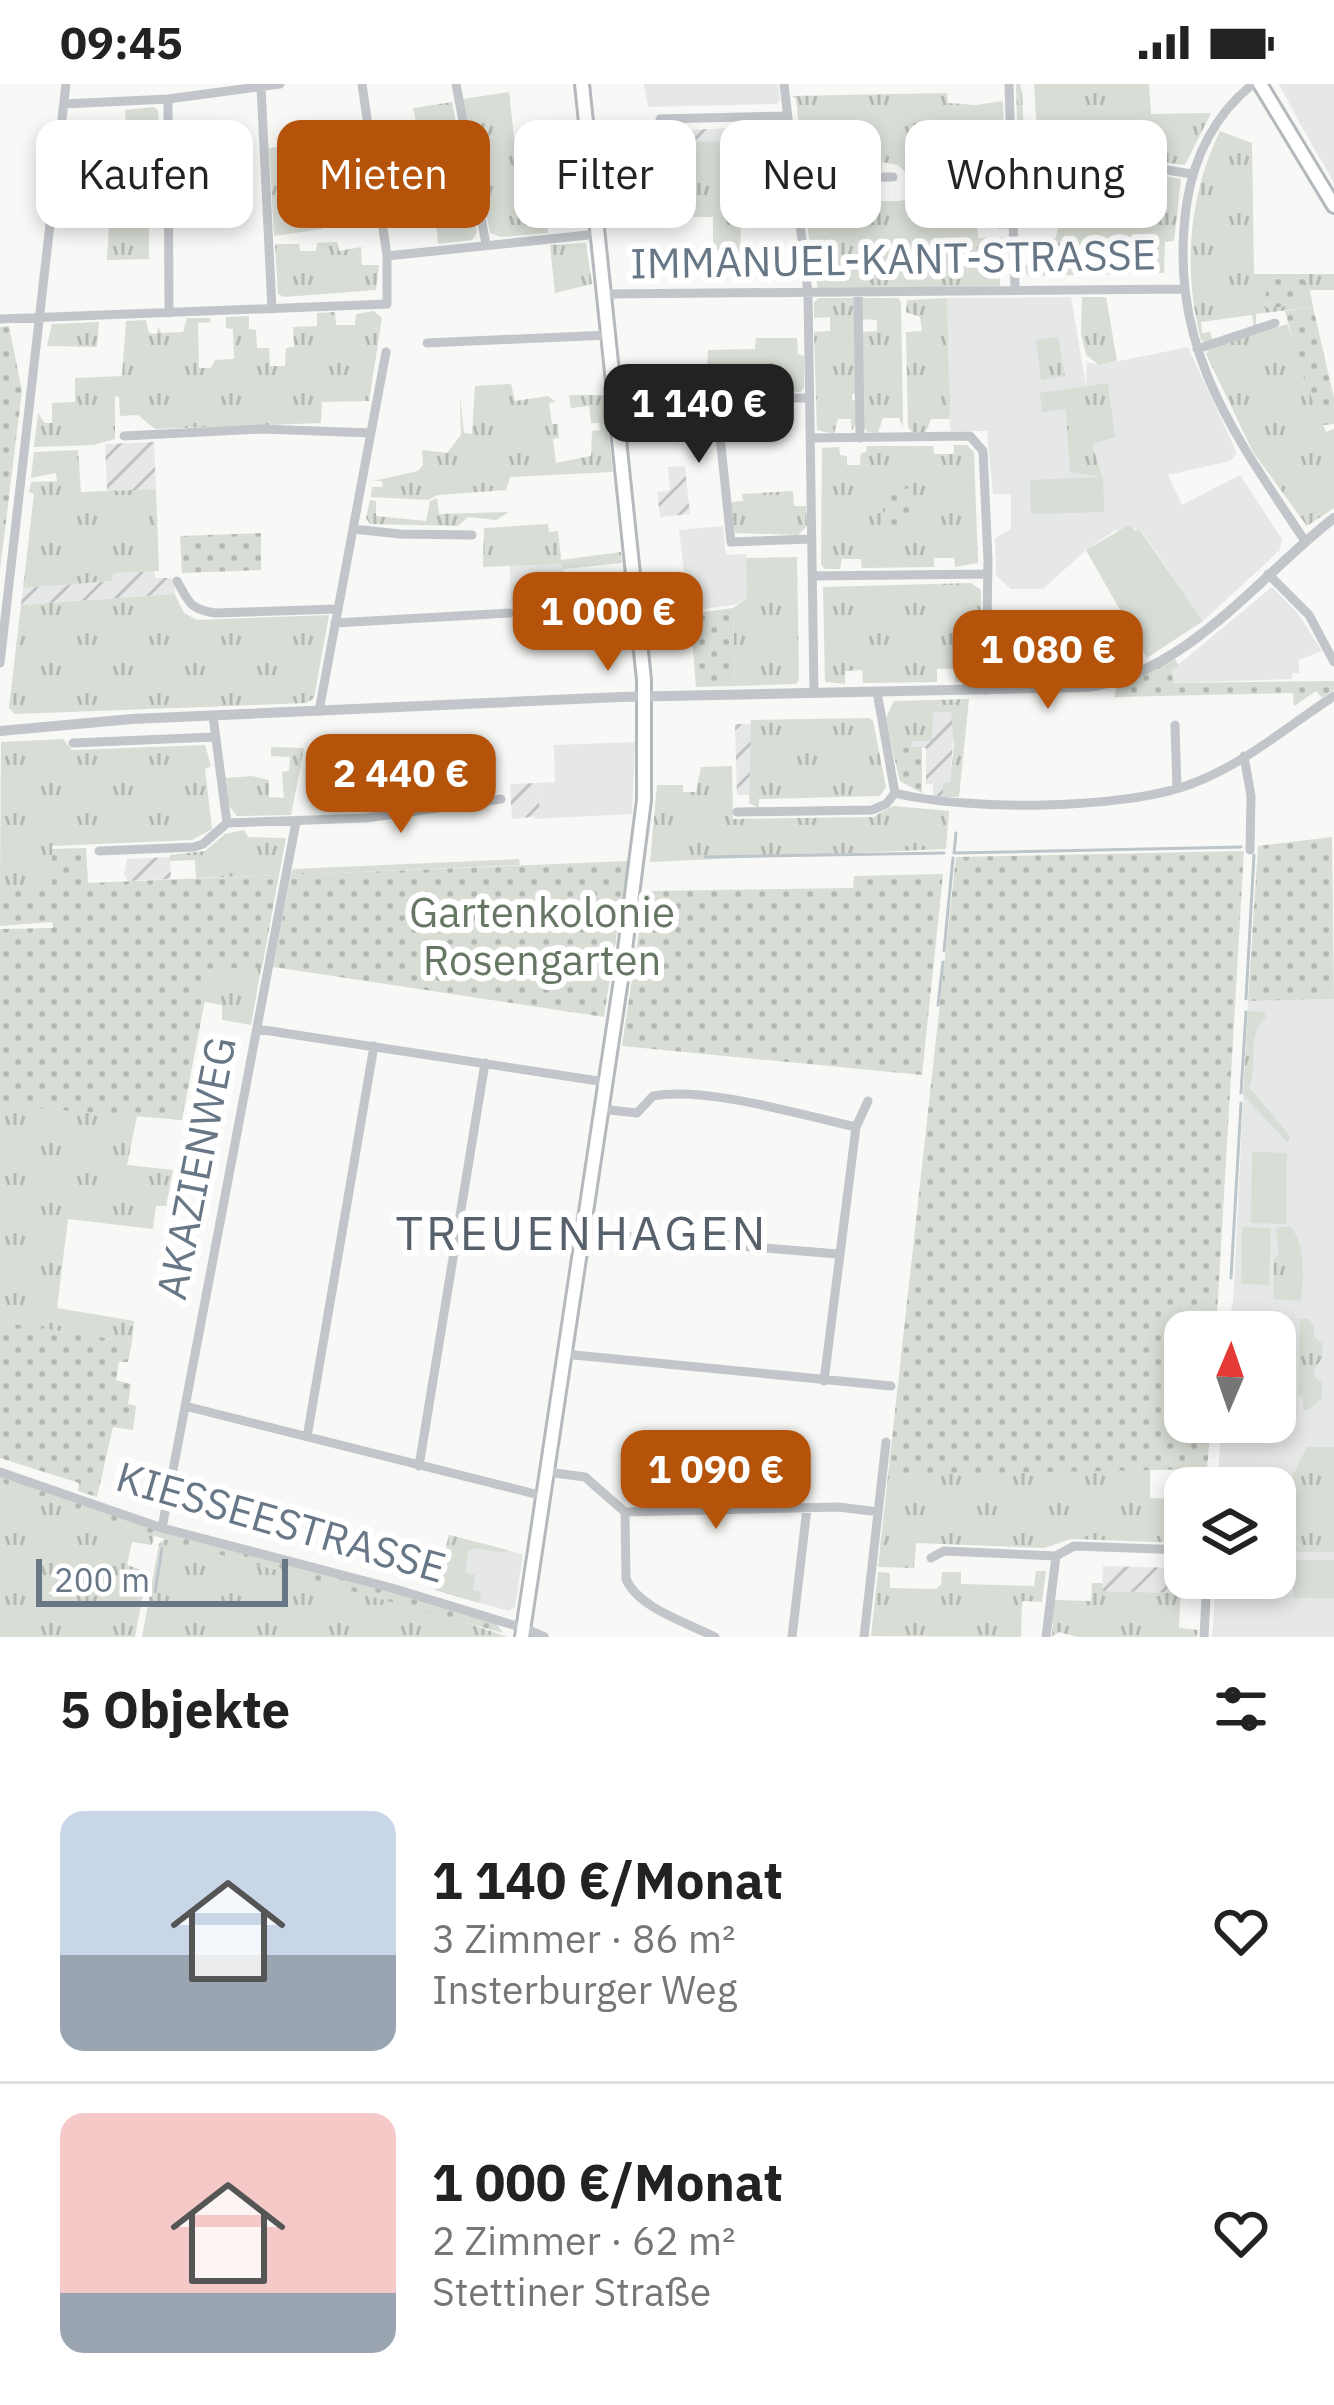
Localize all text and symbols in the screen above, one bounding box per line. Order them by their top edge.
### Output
text: 09:45 [60,13,183,71]
chip: Kaufen [36,120,253,228]
chip: Mieten [277,120,490,228]
chip: Filter [514,120,696,228]
chip: Neu [720,120,881,228]
chip: Wohnung [905,120,1167,228]
street label: IMMANUEL-KANT-STRASSE [629,226,1157,291]
pin: 1 140 € [588,364,810,466]
text: 1 140 € [631,377,767,428]
pin: 1 000 € [497,572,719,674]
text: 1 000 € [540,585,676,636]
pin: 1 080 € [937,610,1159,712]
text: 1 080 € [980,623,1116,674]
pin: 2 440 € [290,734,512,836]
text: 2 440 € [333,747,469,798]
park label: Gartenkolonie Rosengarten [409,884,675,987]
street label: AKAZIENWEG [143,1032,248,1304]
district label: TREUENHAGEN [396,1201,768,1263]
north arrow [1164,1311,1296,1443]
map controls [1164,1311,1296,1599]
pin: 1 090 € [605,1430,827,1532]
text: 1 090 € [648,1443,784,1494]
street label: KIESSEESTRASSE [110,1448,452,1595]
button: layers [1164,1467,1296,1599]
scale bar [36,1553,288,1606]
text: 200 m [54,1558,150,1601]
text: 5 Objekte [60,1676,290,1742]
icon: filters [1208,1676,1274,1742]
text: 1 140 €/Monat [432,1847,783,1913]
icon: home [156,1859,300,2003]
icon: heart [1208,1898,1274,1964]
text: 3 Zimmer · 86 m² [432,1913,735,1964]
text: Insterburger Weg [432,1964,737,2015]
text: 1 000 €/Monat [432,2149,783,2215]
icon: home [156,2161,300,2305]
icon: heart [1208,2200,1274,2266]
text: 2 Zimmer · 62 m² [432,2215,735,2266]
text: Stettiner Straße [432,2266,711,2317]

